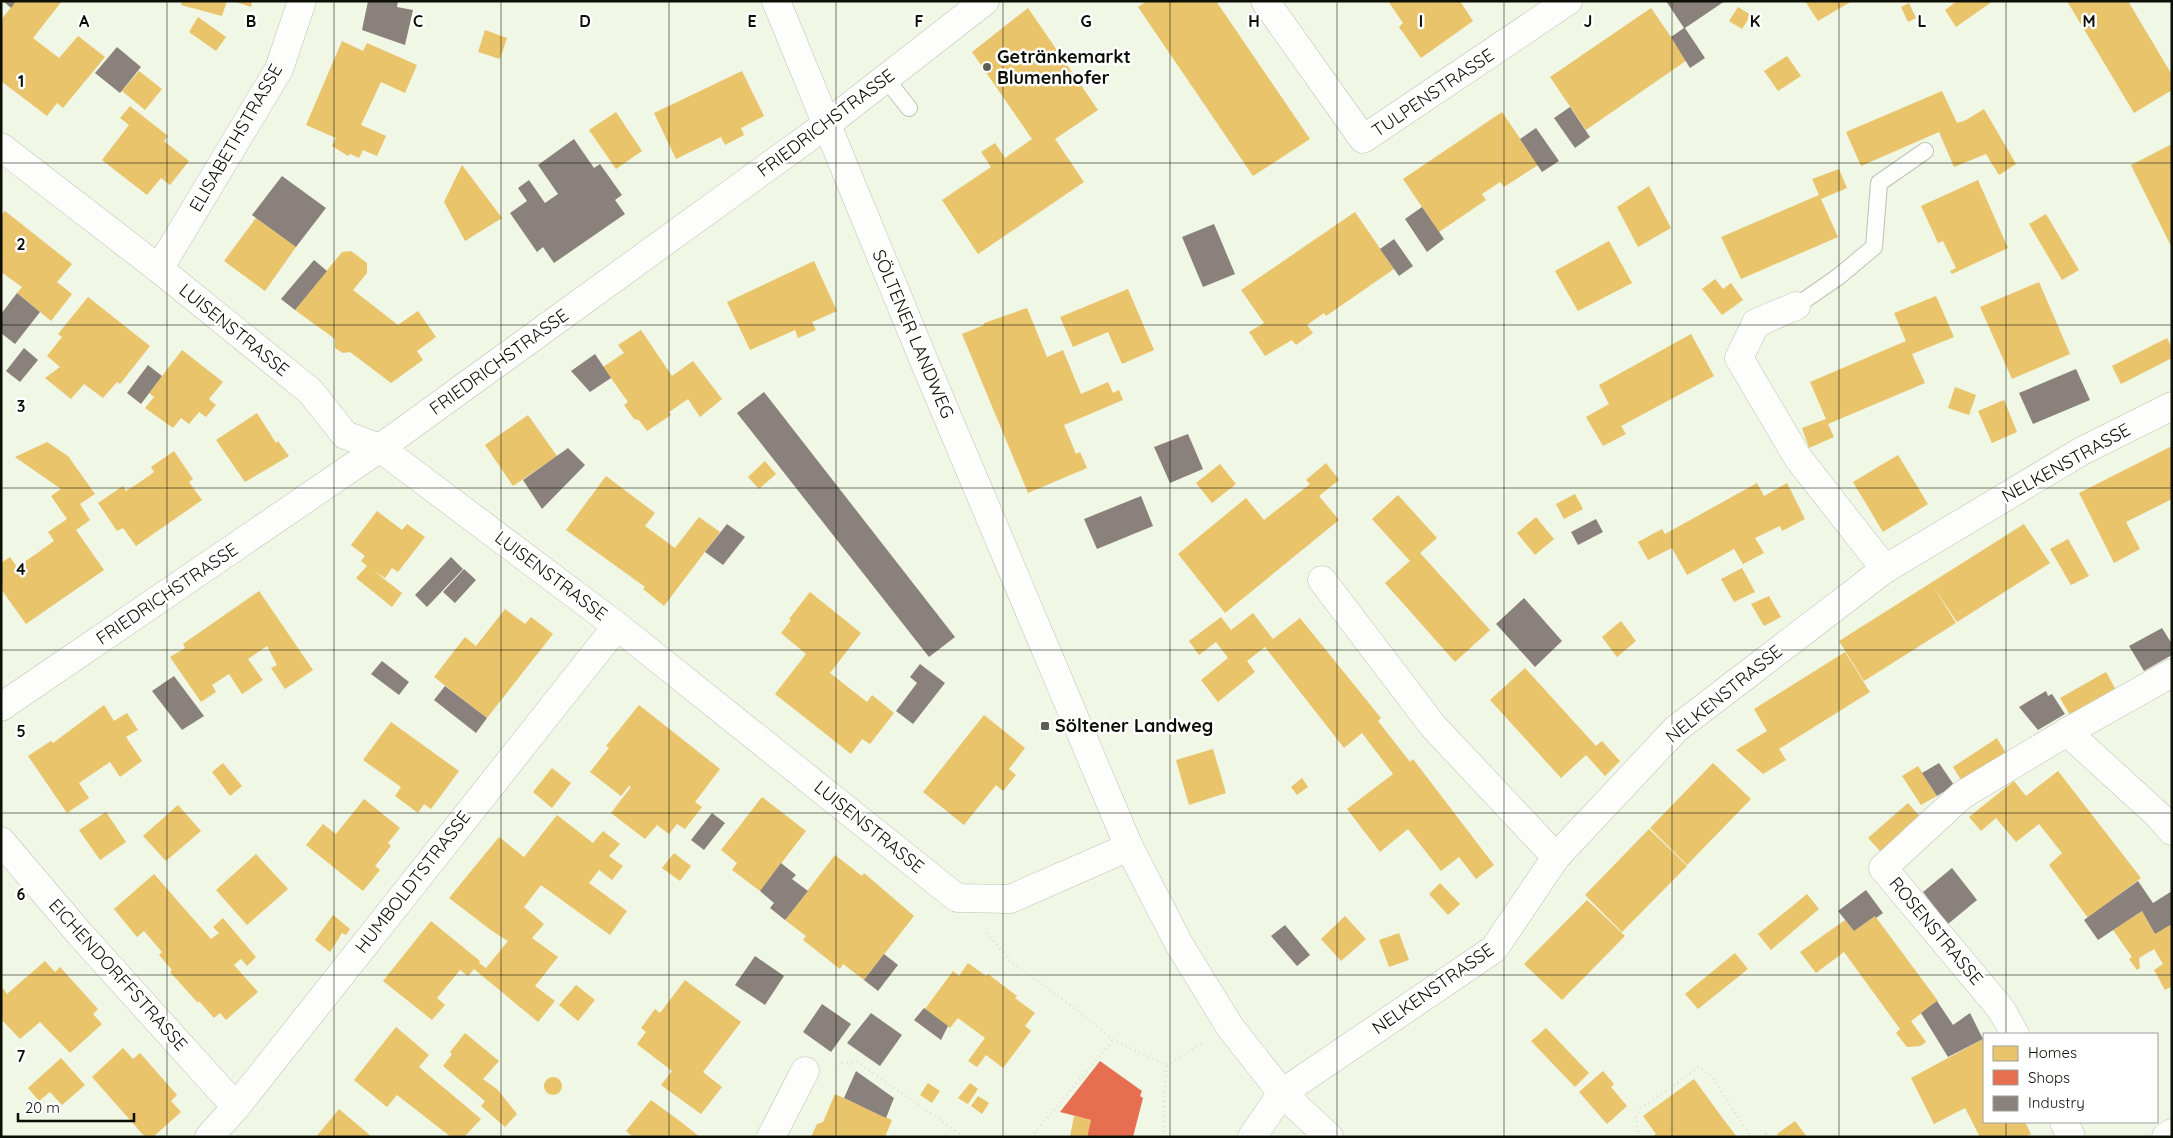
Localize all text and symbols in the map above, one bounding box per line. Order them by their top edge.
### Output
text: A [79,11,90,31]
text: B [246,11,256,31]
text: C [413,11,423,31]
text: D [579,11,591,31]
text: E [747,11,757,31]
text: F [915,11,924,31]
text: G [1080,11,1092,31]
text: H [1248,11,1260,31]
text: I [1419,11,1423,31]
text: J [1584,11,1592,31]
text: K [1750,11,1760,31]
text: L [1918,11,1927,31]
text: M [2082,11,2096,31]
street label: TULPENSTRASSE [1367,43,1498,142]
place label: Getränkemarkt Blumenhofer [997,45,1131,89]
street label: ELISABETHSTRASSE [184,60,287,216]
marker: Getränkemarkt Blumenhofer [981,61,993,73]
street label: FRIEDRICHSTRASSE [752,63,899,182]
text: 1 [18,71,24,91]
text: 2 [16,234,26,254]
street label: SÖLTENER LANDWEG [867,246,959,422]
street label: LUISENSTRASSE [175,278,294,381]
street label: FRIEDRICHSTRASSE [425,303,573,420]
text: 3 [17,396,25,416]
street label: NELKENSTRASSE [1997,418,2134,507]
street label: LUISENSTRASSE [490,526,612,625]
street label: FRIEDRICHSTRASSE [91,538,242,650]
text: 4 [16,559,26,579]
street label: NELKENSTRASSE [1661,640,1787,748]
place label: Söltener Landweg [1055,714,1213,737]
marker: Söltener Landweg [1039,720,1051,732]
text: 5 [16,721,26,741]
street label: LUISENSTRASSE [810,775,929,878]
street label: HUMBOLDTSTRASSE [350,806,475,957]
street label: ROSENSTRASSE [1884,872,1988,989]
text: 6 [17,884,26,904]
street label: EICHENDORFFSTRASSE [44,894,193,1056]
street label: NELKENSTRASSE [1367,938,1498,1039]
legend [1983,1033,2158,1123]
text: Homes [2028,1043,2077,1062]
text: 7 [17,1046,26,1066]
text: Shops [2028,1068,2070,1087]
scale bar [18,1090,134,1122]
text: Industry [2028,1093,2085,1112]
text: 20 m [25,1098,60,1117]

